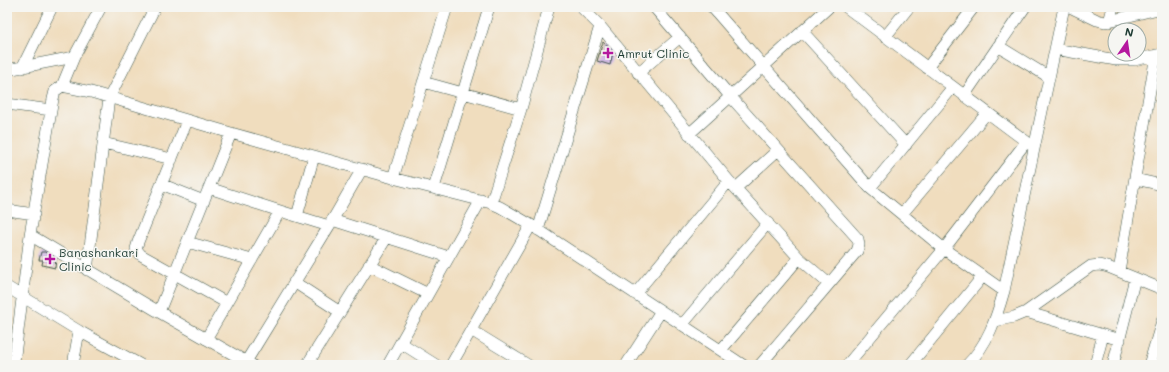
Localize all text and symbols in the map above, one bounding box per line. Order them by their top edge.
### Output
north arrow [1107,22,1147,62]
text: N [1124,24,1135,40]
place label: Amrut Clinic [617,45,689,61]
marker: Amrut Clinic [602,47,614,59]
place label: Banashankari Clinic [59,244,138,274]
marker: Banashankari Clinic [44,253,56,265]

